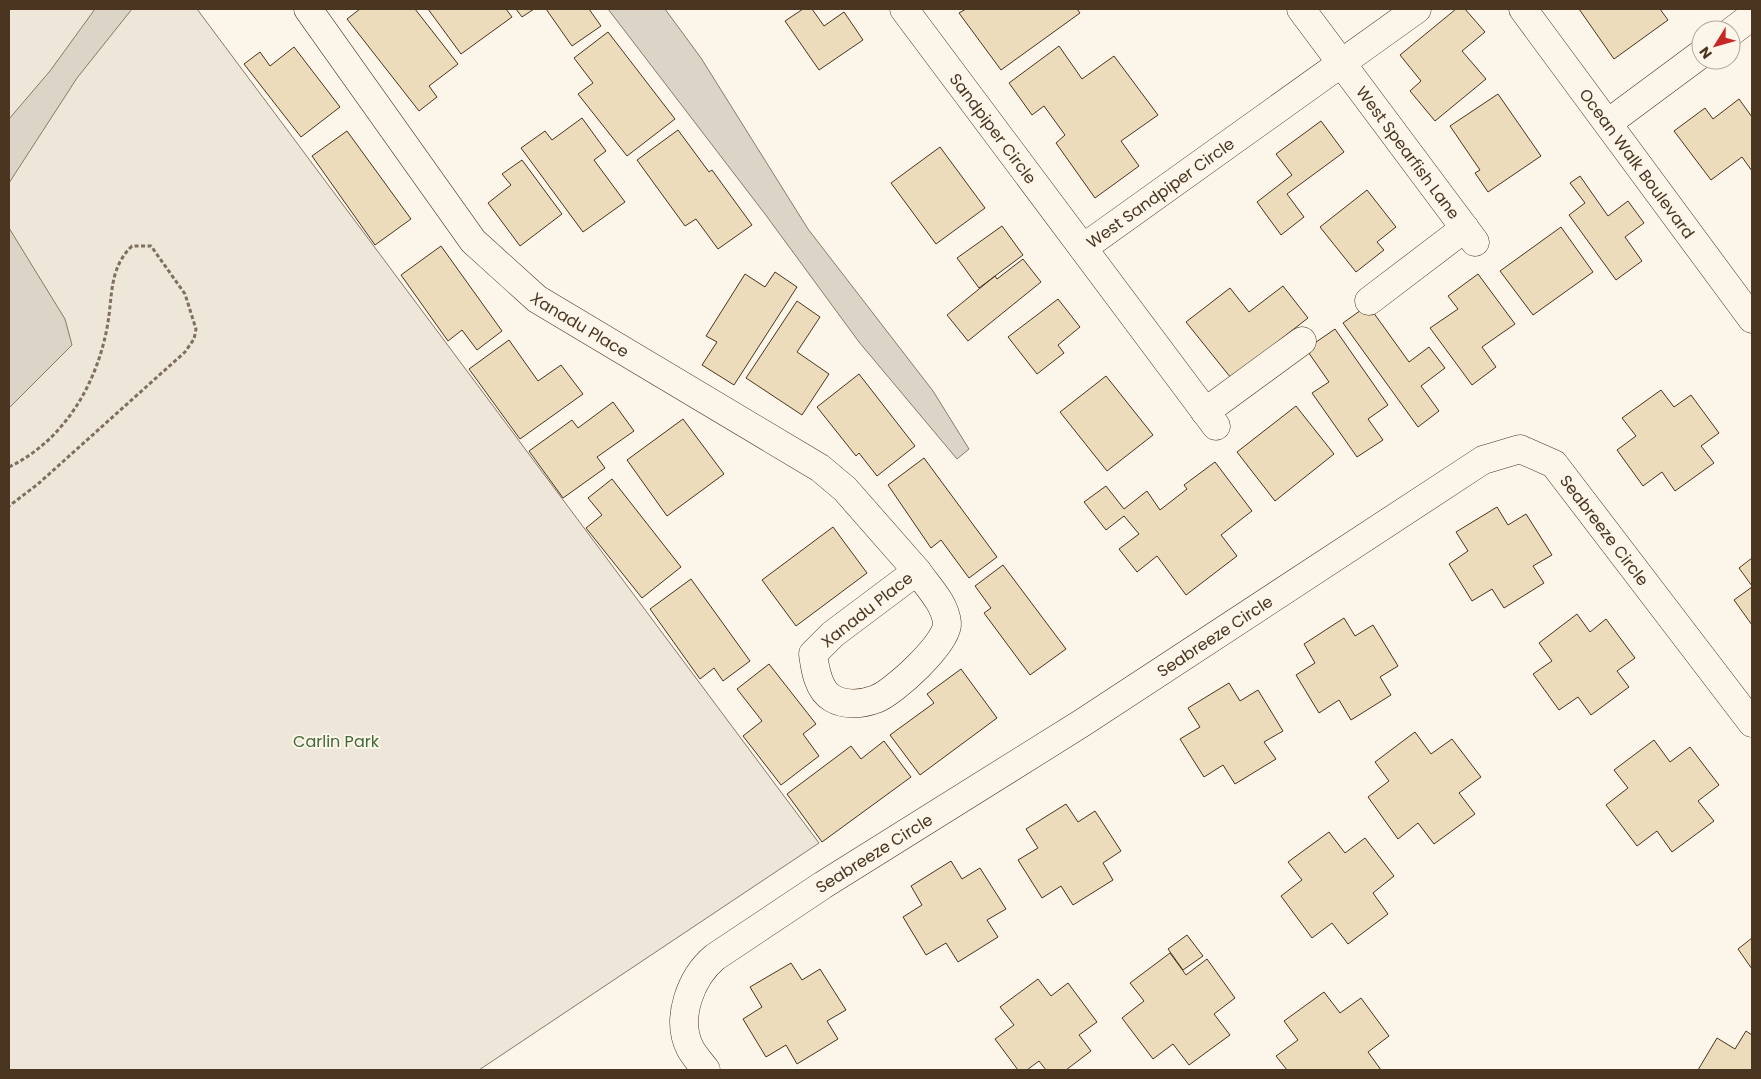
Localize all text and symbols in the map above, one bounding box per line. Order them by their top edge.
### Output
north arrow [1691,20,1741,70]
text: N [1694,43,1717,63]
street label: Sandpiper Circle [944,68,1042,188]
street label: West Spearfish Lane [1351,81,1466,224]
street label: Ocean Walk Boulevard [1574,84,1700,243]
street label: West Sandpiper Circle [1082,132,1239,254]
street label: Xanadu Place [525,287,633,363]
street label: Seabreeze Circle [1555,470,1655,591]
street label: Xanadu Place [816,567,918,653]
street label: Seabreeze Circle [1152,590,1277,682]
park label: Carlin Park [293,730,380,753]
street label: Seabreeze Circle [811,808,937,898]

